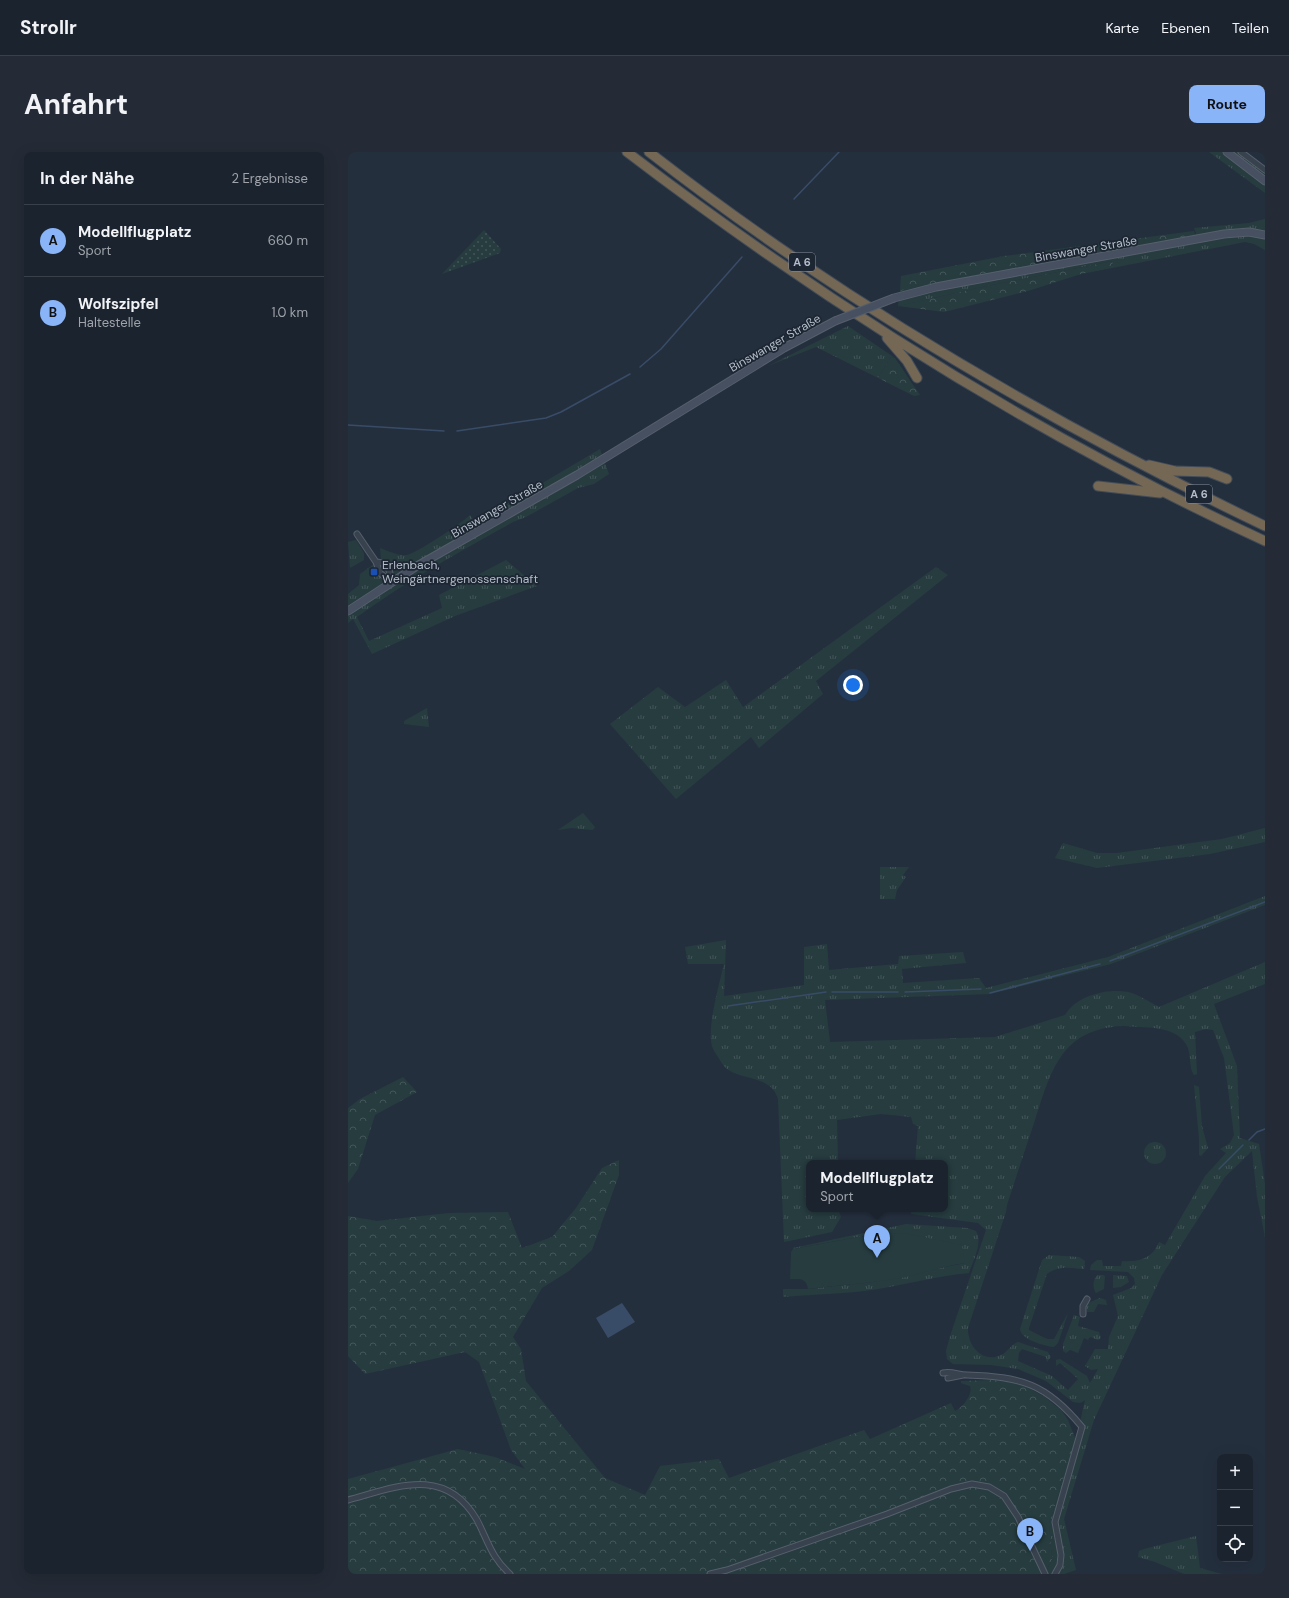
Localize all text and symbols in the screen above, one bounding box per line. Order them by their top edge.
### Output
text: Strollr [20,15,77,40]
text: Karte [1105,19,1139,37]
text: Ebenen [1161,19,1210,37]
text: Teilen [1232,19,1269,37]
button: Route [1189,85,1265,123]
text: Anfahrt [24,86,128,123]
text: In der Nähe [40,167,135,189]
text: 2 Ergebnisse [232,170,308,187]
text: Modellflugplatz [78,222,191,242]
text: A [48,232,58,249]
text: 660 m [268,232,308,249]
street label: Binswanger Straße [1034,232,1138,266]
text: Sport [78,242,111,259]
road number: A 6 [789,253,815,271]
text: Wolfszipfel [78,294,159,314]
text: B [49,304,57,321]
text: 1.0 km [271,304,308,321]
street label: Binswanger Straße [726,310,824,376]
text: Haltestelle [78,314,141,331]
street label: Binswanger Straße [448,476,546,542]
road number: A 6 [1186,485,1212,503]
place label: Erlenbach, Weingärtnergenossenschaft [382,557,538,587]
marker: Erlenbach, Weingärtnergenossenschaft [369,567,379,577]
your location [843,675,863,695]
popup [806,1160,948,1212]
text: Modellflugplatz [820,1168,934,1188]
text: Sport [820,1188,854,1205]
pin: A [864,1225,890,1258]
map controls [1217,1454,1253,1562]
button: + [1217,1454,1253,1490]
button: − [1217,1490,1253,1526]
pin: B [1017,1518,1043,1551]
button: locate [1217,1526,1253,1562]

